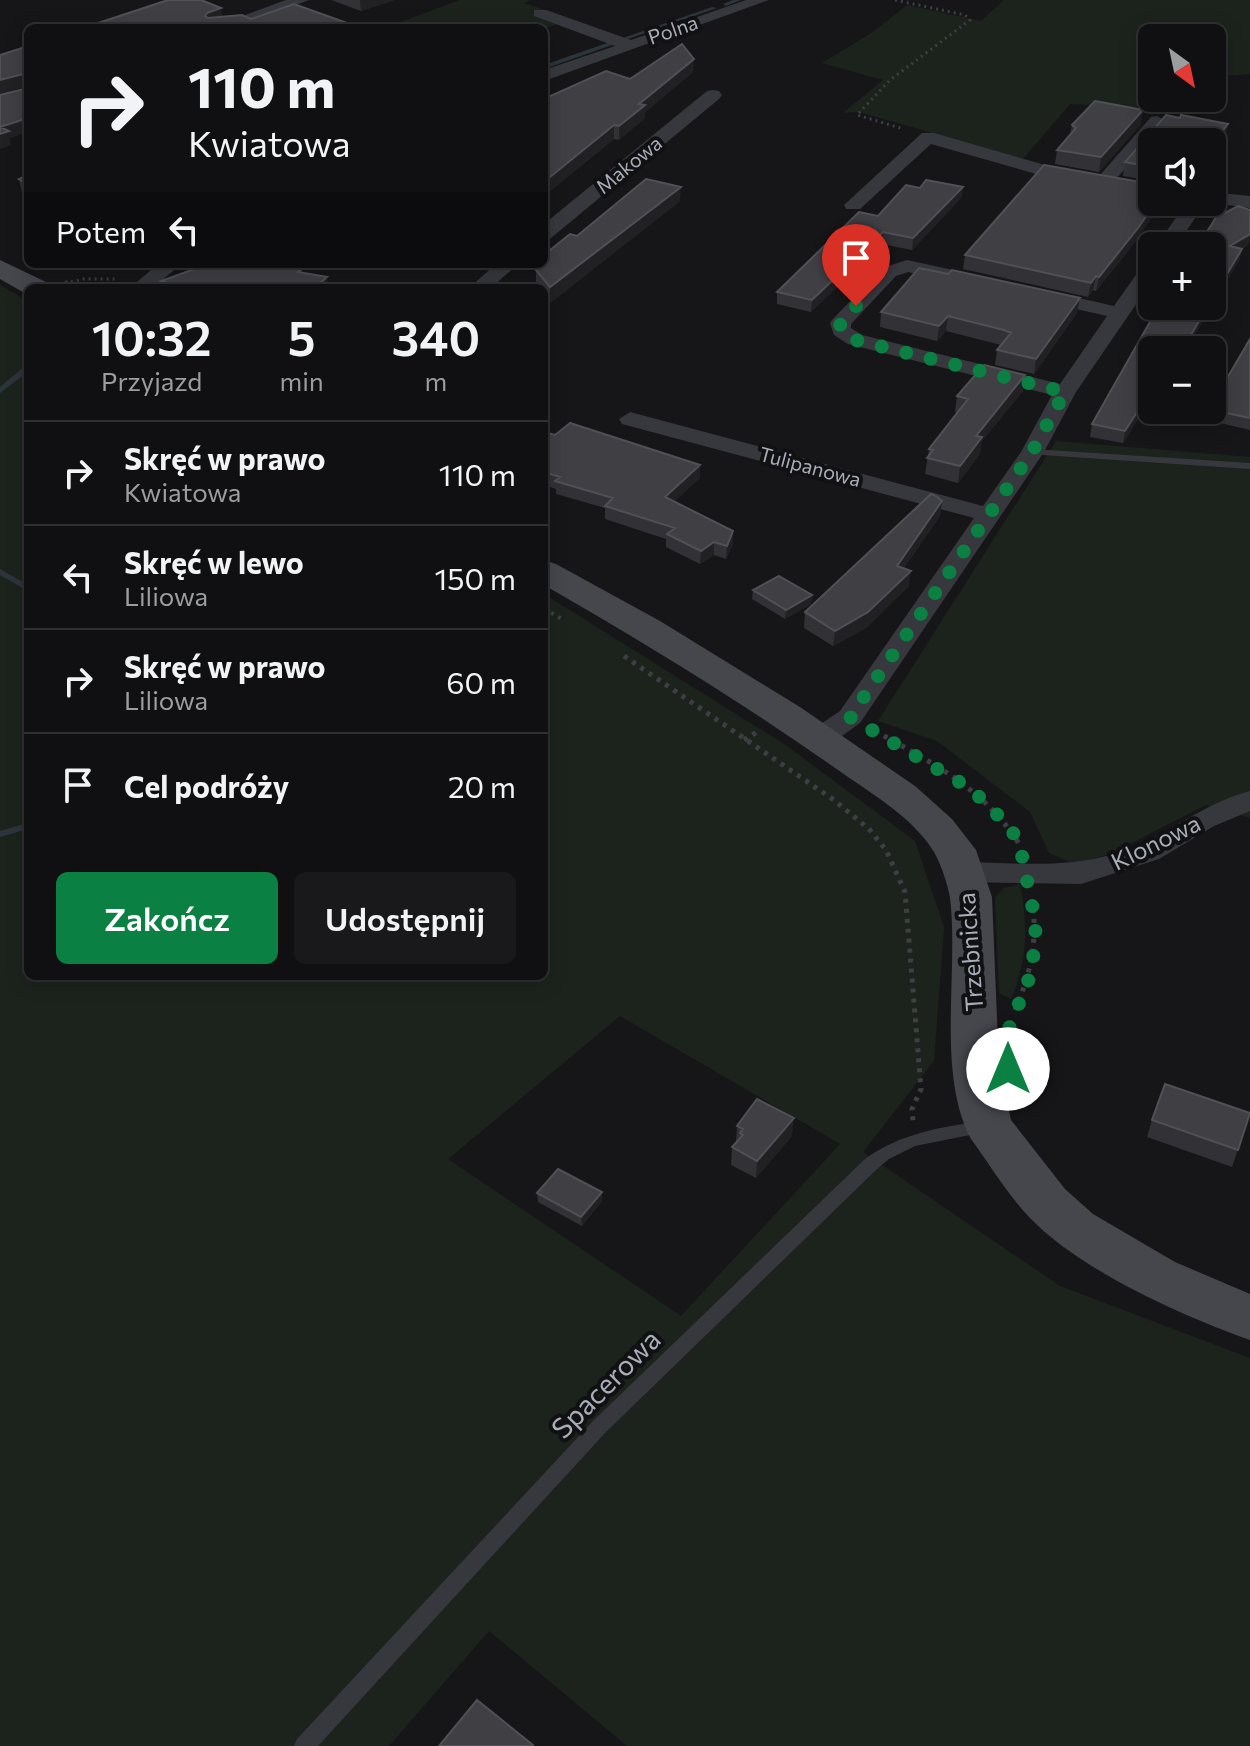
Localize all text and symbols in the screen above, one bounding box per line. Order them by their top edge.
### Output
street label: Polna [645,9,701,49]
north arrow [1138,24,1226,112]
map controls [1138,24,1226,424]
text: 110 m [188,51,335,120]
icon: right [56,56,160,160]
text: Kwiatowa [188,120,351,164]
button: sound [1138,128,1226,216]
street label: Makowa [591,130,666,198]
icon: left [162,208,206,252]
text: Potem [56,212,146,249]
pin [822,224,890,306]
button: + [1138,232,1226,320]
icon: arrive [834,236,878,280]
text: 10:32 [92,307,212,366]
text: 5 [288,307,316,366]
text: 340 [392,307,480,366]
button: − [1138,336,1226,424]
text: Przyjazd [101,365,202,396]
text: min [279,365,324,396]
text: m [425,365,447,396]
text: Skręć w prawo [124,439,325,476]
street label: Tulipanowa [757,441,864,491]
icon: right [56,451,100,495]
text: 110 m [439,455,516,492]
text: Kwiatowa [124,476,241,507]
text: Skręć w lewo [124,543,304,580]
icon: left [56,555,100,599]
text: 150 m [434,559,516,596]
text: Liliowa [124,580,208,611]
text: Skręć w prawo [124,647,325,684]
icon: right [56,659,100,703]
text: 60 m [446,663,516,700]
text: Liliowa [124,684,208,715]
icon: arrive [56,763,100,807]
text: Cel podróży [124,767,289,804]
text: 20 m [448,767,516,804]
street label: Klonowa [1106,808,1205,876]
button: Zakończ [56,872,278,964]
button: Udostępnij [294,872,516,964]
street label: Trzebnicka [951,892,988,1013]
position arrow [966,1027,1050,1111]
street label: Spacerowa [544,1322,667,1445]

